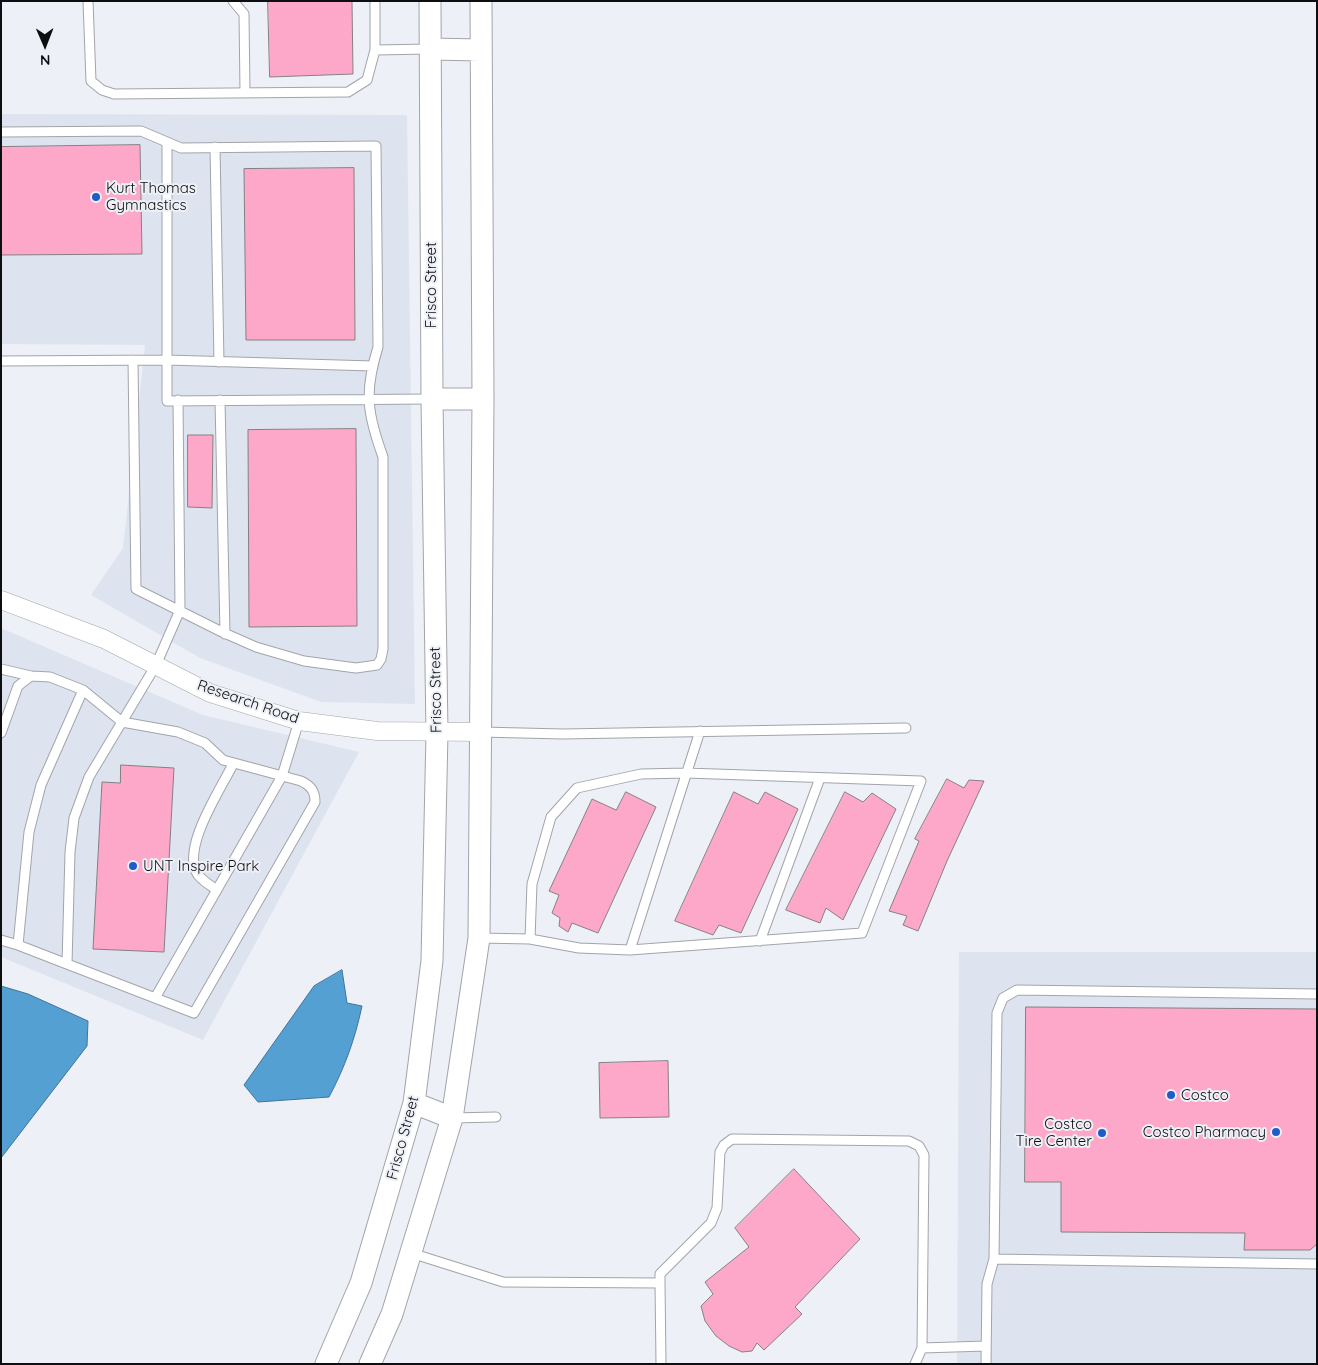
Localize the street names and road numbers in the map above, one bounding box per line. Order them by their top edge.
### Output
street label: Frisco Street [422,242,440,328]
street label: Frisco Street [426,647,446,733]
street label: Research Road [195,676,301,728]
street label: Frisco Street [383,1094,423,1182]

